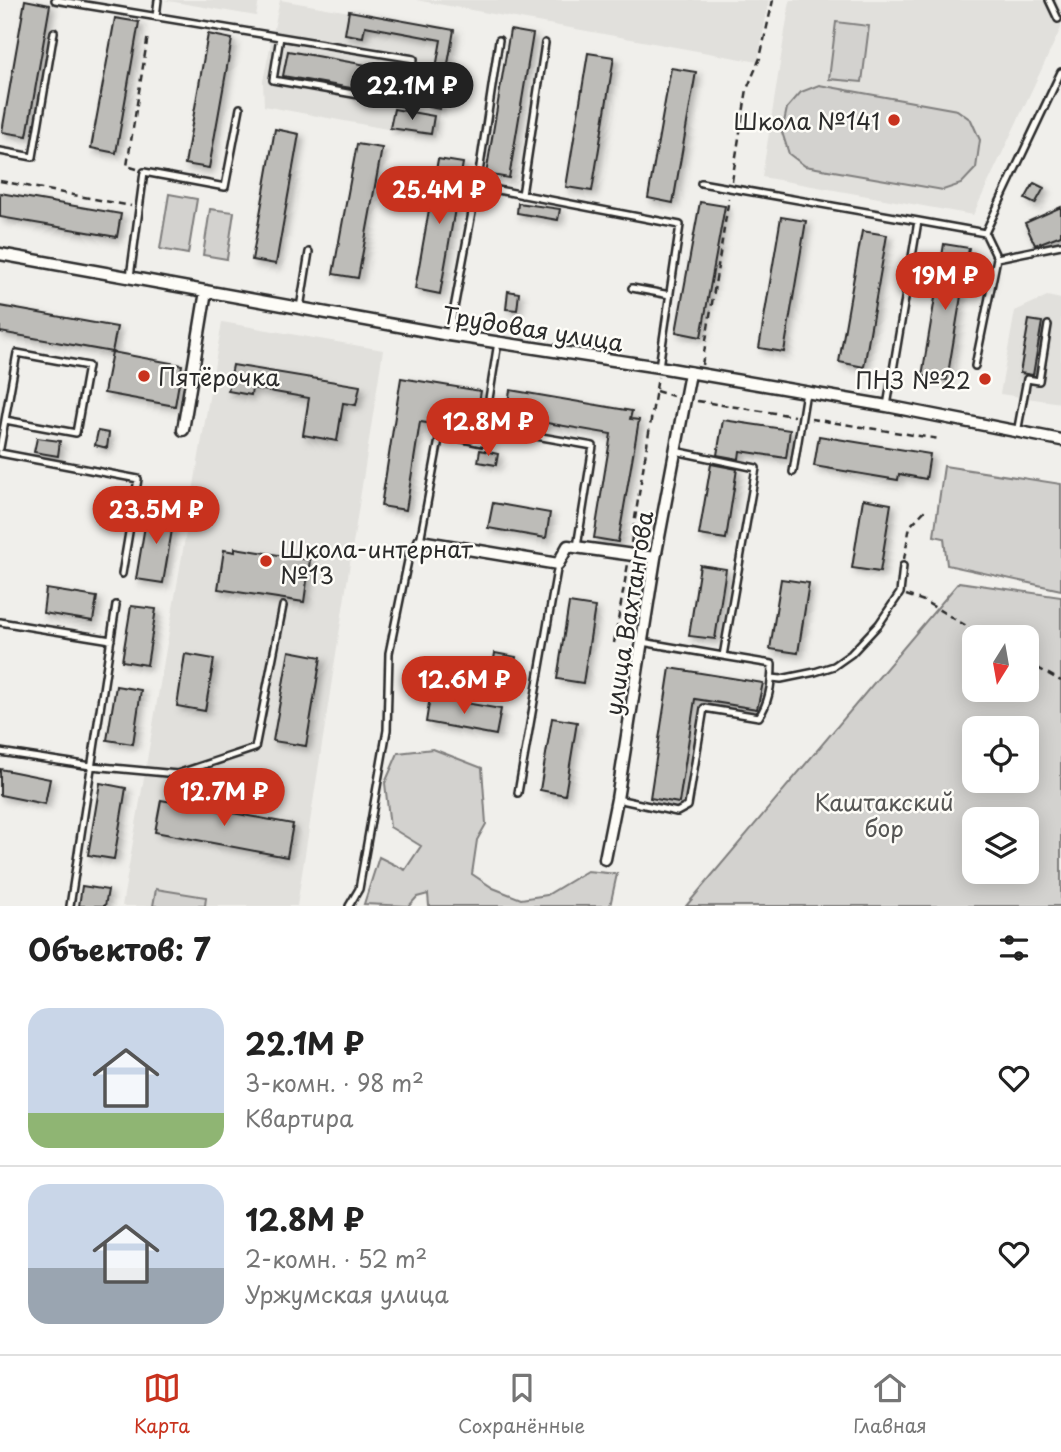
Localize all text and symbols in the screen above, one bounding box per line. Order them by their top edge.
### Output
pin: 22.1M ₽ [347,62,477,122]
text: 22.1M ₽ [366,67,458,102]
place label: Школа №141 [733,103,880,138]
marker: Школа №141 [886,112,902,128]
pin: 25.4M ₽ [374,166,504,226]
text: 25.4M ₽ [392,171,486,206]
pin: 19M ₽ [896,252,994,312]
text: 19M ₽ [912,257,978,292]
street label: Трудовая улица [440,296,627,360]
place label: Пятёрочка [158,359,280,394]
place label: ПНЗ №22 [855,362,971,397]
marker: Пятёрочка [136,368,152,384]
marker: ПНЗ №22 [977,371,993,387]
pin: 12.8M ₽ [423,398,553,458]
text: 12.8M ₽ [442,403,534,438]
pin: 23.5M ₽ [91,486,221,546]
text: 23.5M ₽ [109,491,203,526]
street label: улица Вахтангова [595,508,662,718]
place label: Школа-интернат №13 [280,531,474,592]
marker: Школа-интернат №13 [258,553,274,569]
north arrow [962,625,1040,702]
map controls [962,625,1039,884]
pin: 12.6M ₽ [399,656,529,716]
text: 12.6M ₽ [418,661,510,696]
button: locate [962,716,1039,793]
pin: 12.7M ₽ [159,768,289,828]
text: 12.7M ₽ [180,773,268,808]
park label: Каштакский бор [814,784,954,845]
button: layers [962,807,1039,884]
text: Объектов: 7 [28,926,211,971]
icon: filters [995,929,1033,967]
text: 22.1M ₽ [245,1020,364,1065]
icon: home [84,1036,168,1120]
icon: heart [995,1059,1033,1097]
text: 3-комн. · 98 m² [245,1065,424,1100]
text: Квартира [245,1100,353,1135]
text: 12.8M ₽ [245,1196,364,1241]
icon: home [84,1212,168,1296]
icon: heart [995,1235,1033,1273]
text: 2-комн. · 52 m² [245,1241,427,1276]
text: Уржумская улица [245,1276,449,1311]
tab: Карта [134,1369,190,1439]
tab: Сохранённые [458,1369,585,1439]
tab: Главная [853,1369,927,1439]

